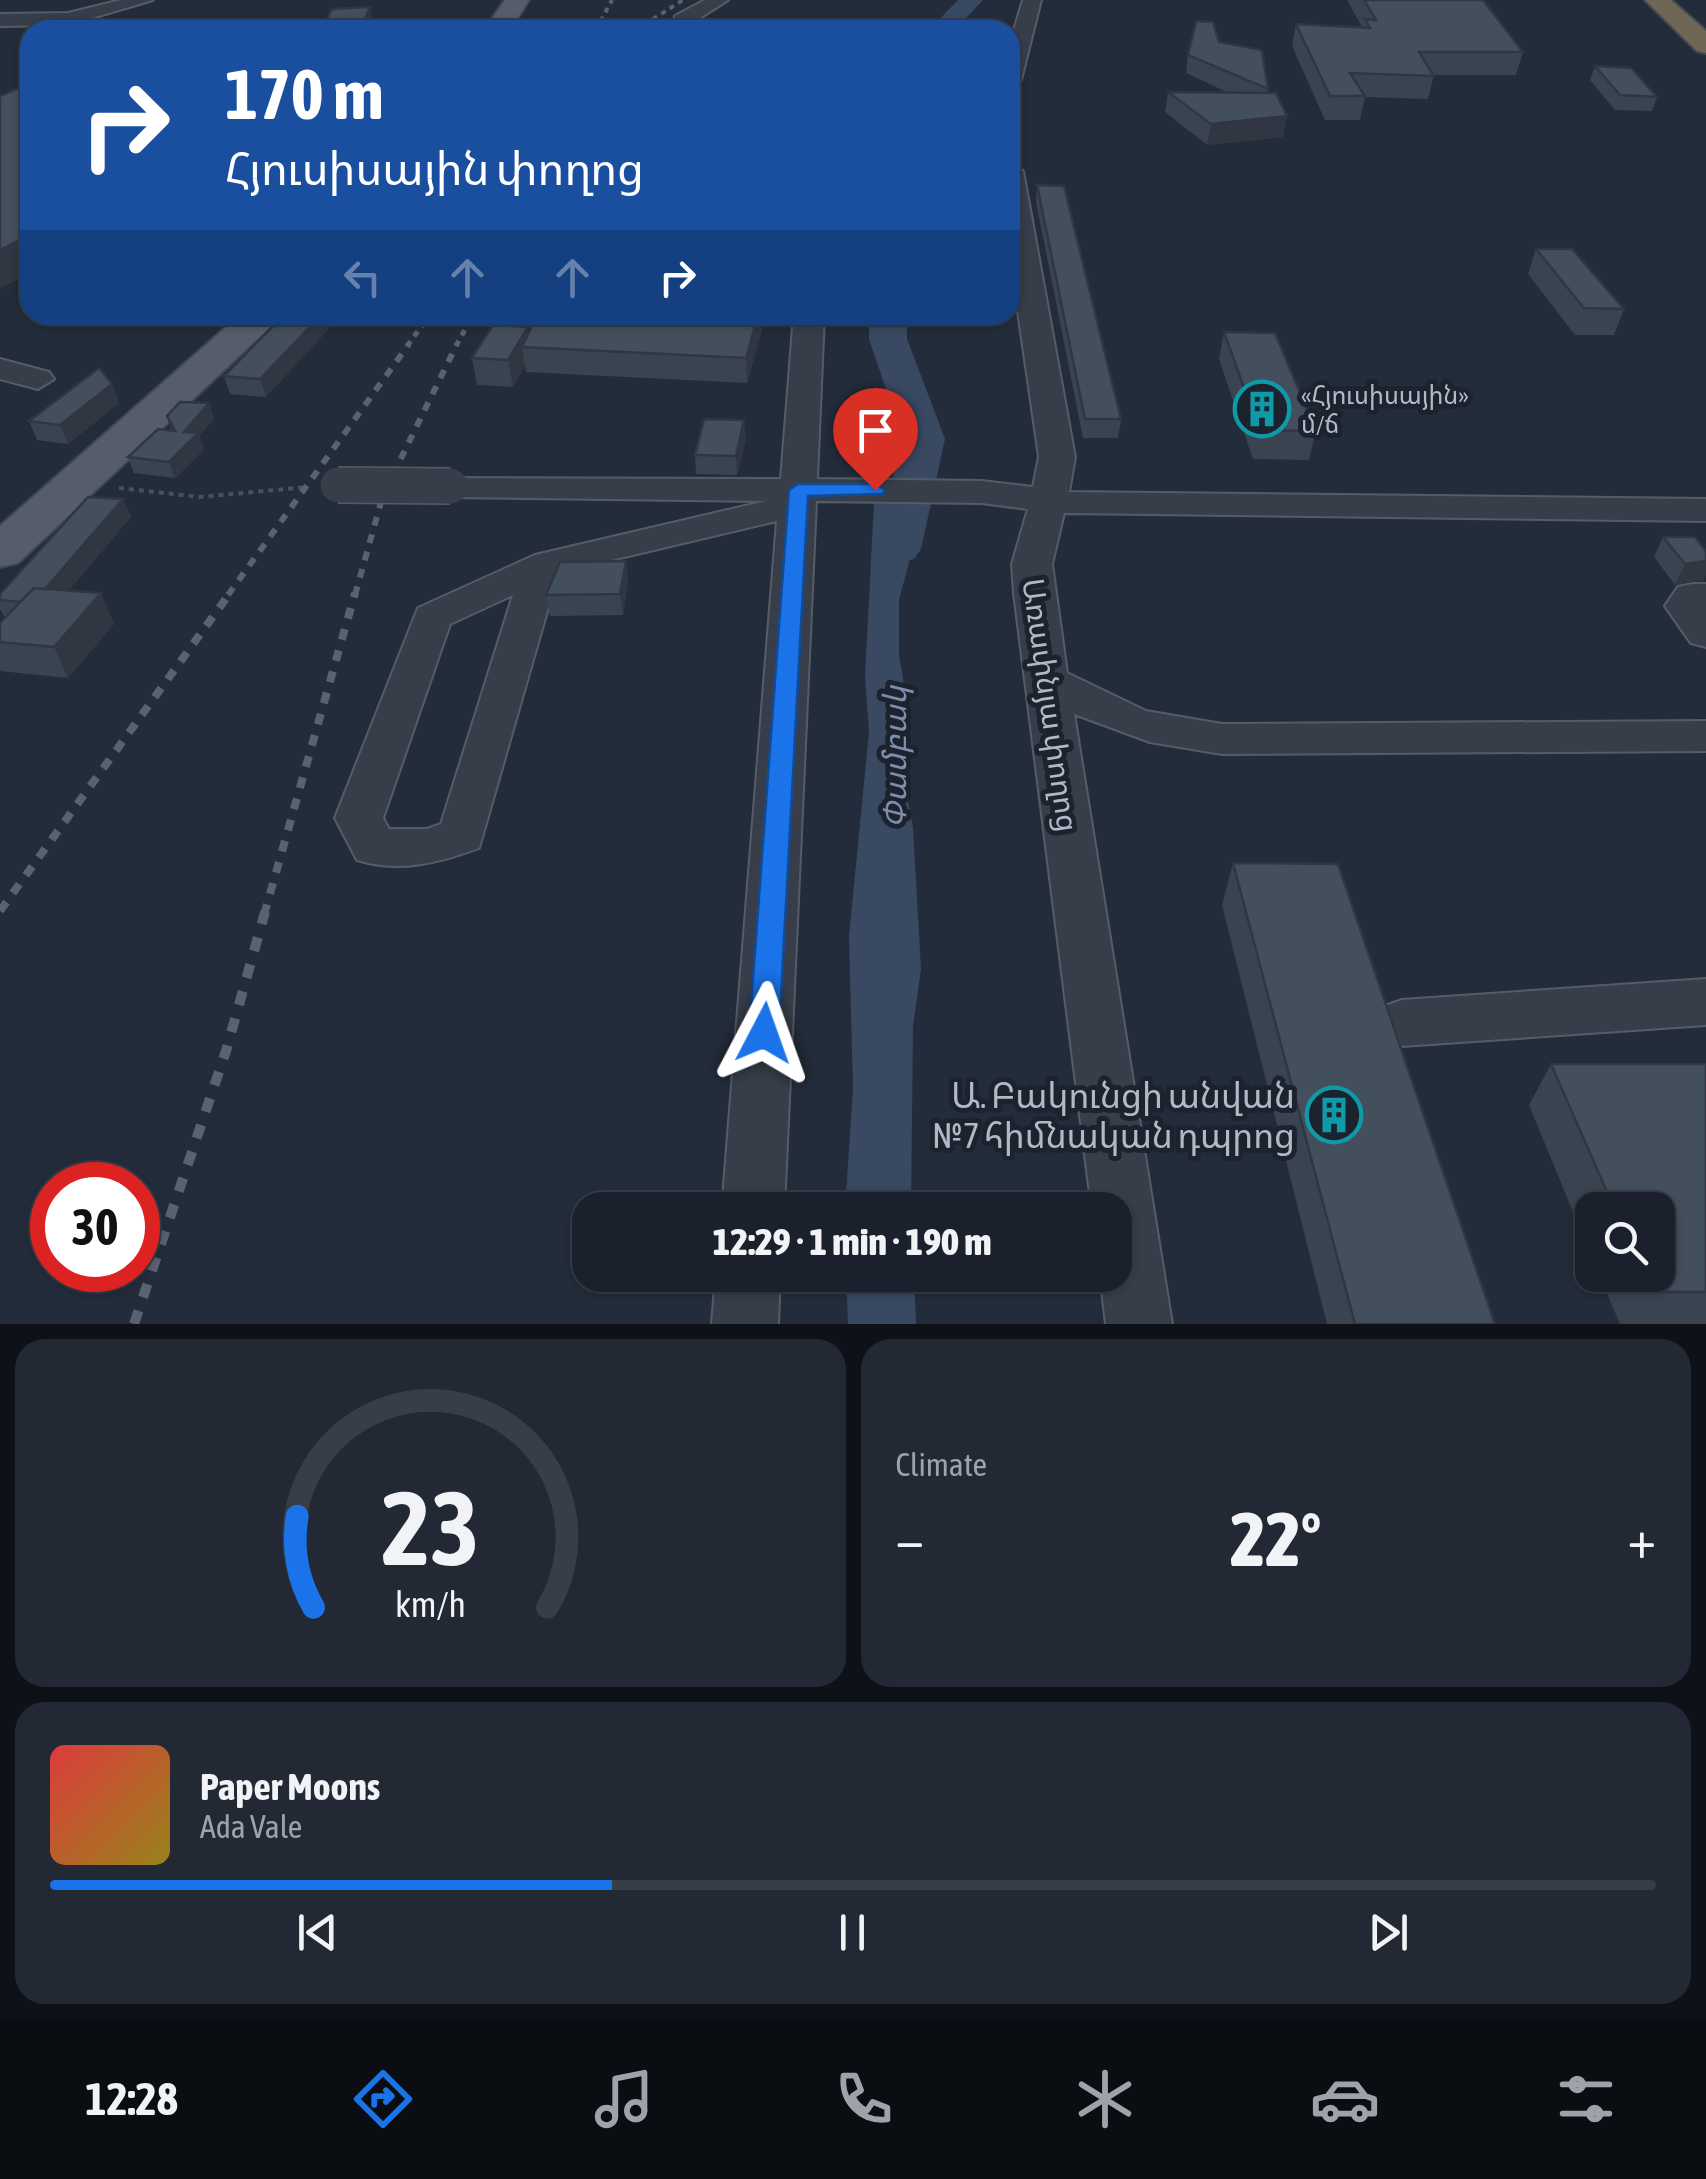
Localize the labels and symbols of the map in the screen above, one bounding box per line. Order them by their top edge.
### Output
building icon: «Հյուսիսային» մ/ճ [1232,379,1292,439]
place label: «Հյուսիսային» մ/ճ [1301,381,1469,438]
pin [833,388,918,491]
street label: Առափնյա փողոց [1015,576,1086,834]
water label: Փամբակ [876,684,914,828]
position arrow [712,981,816,1085]
place label: Ա. Բակունցի անվան №7 հիմնական դպրոց [932,1075,1295,1156]
building icon: Ա. Բակունցի անվան №7 հիմնական դպրոց [1304,1085,1364,1145]
speed limit sign: 30 [30,1162,160,1292]

